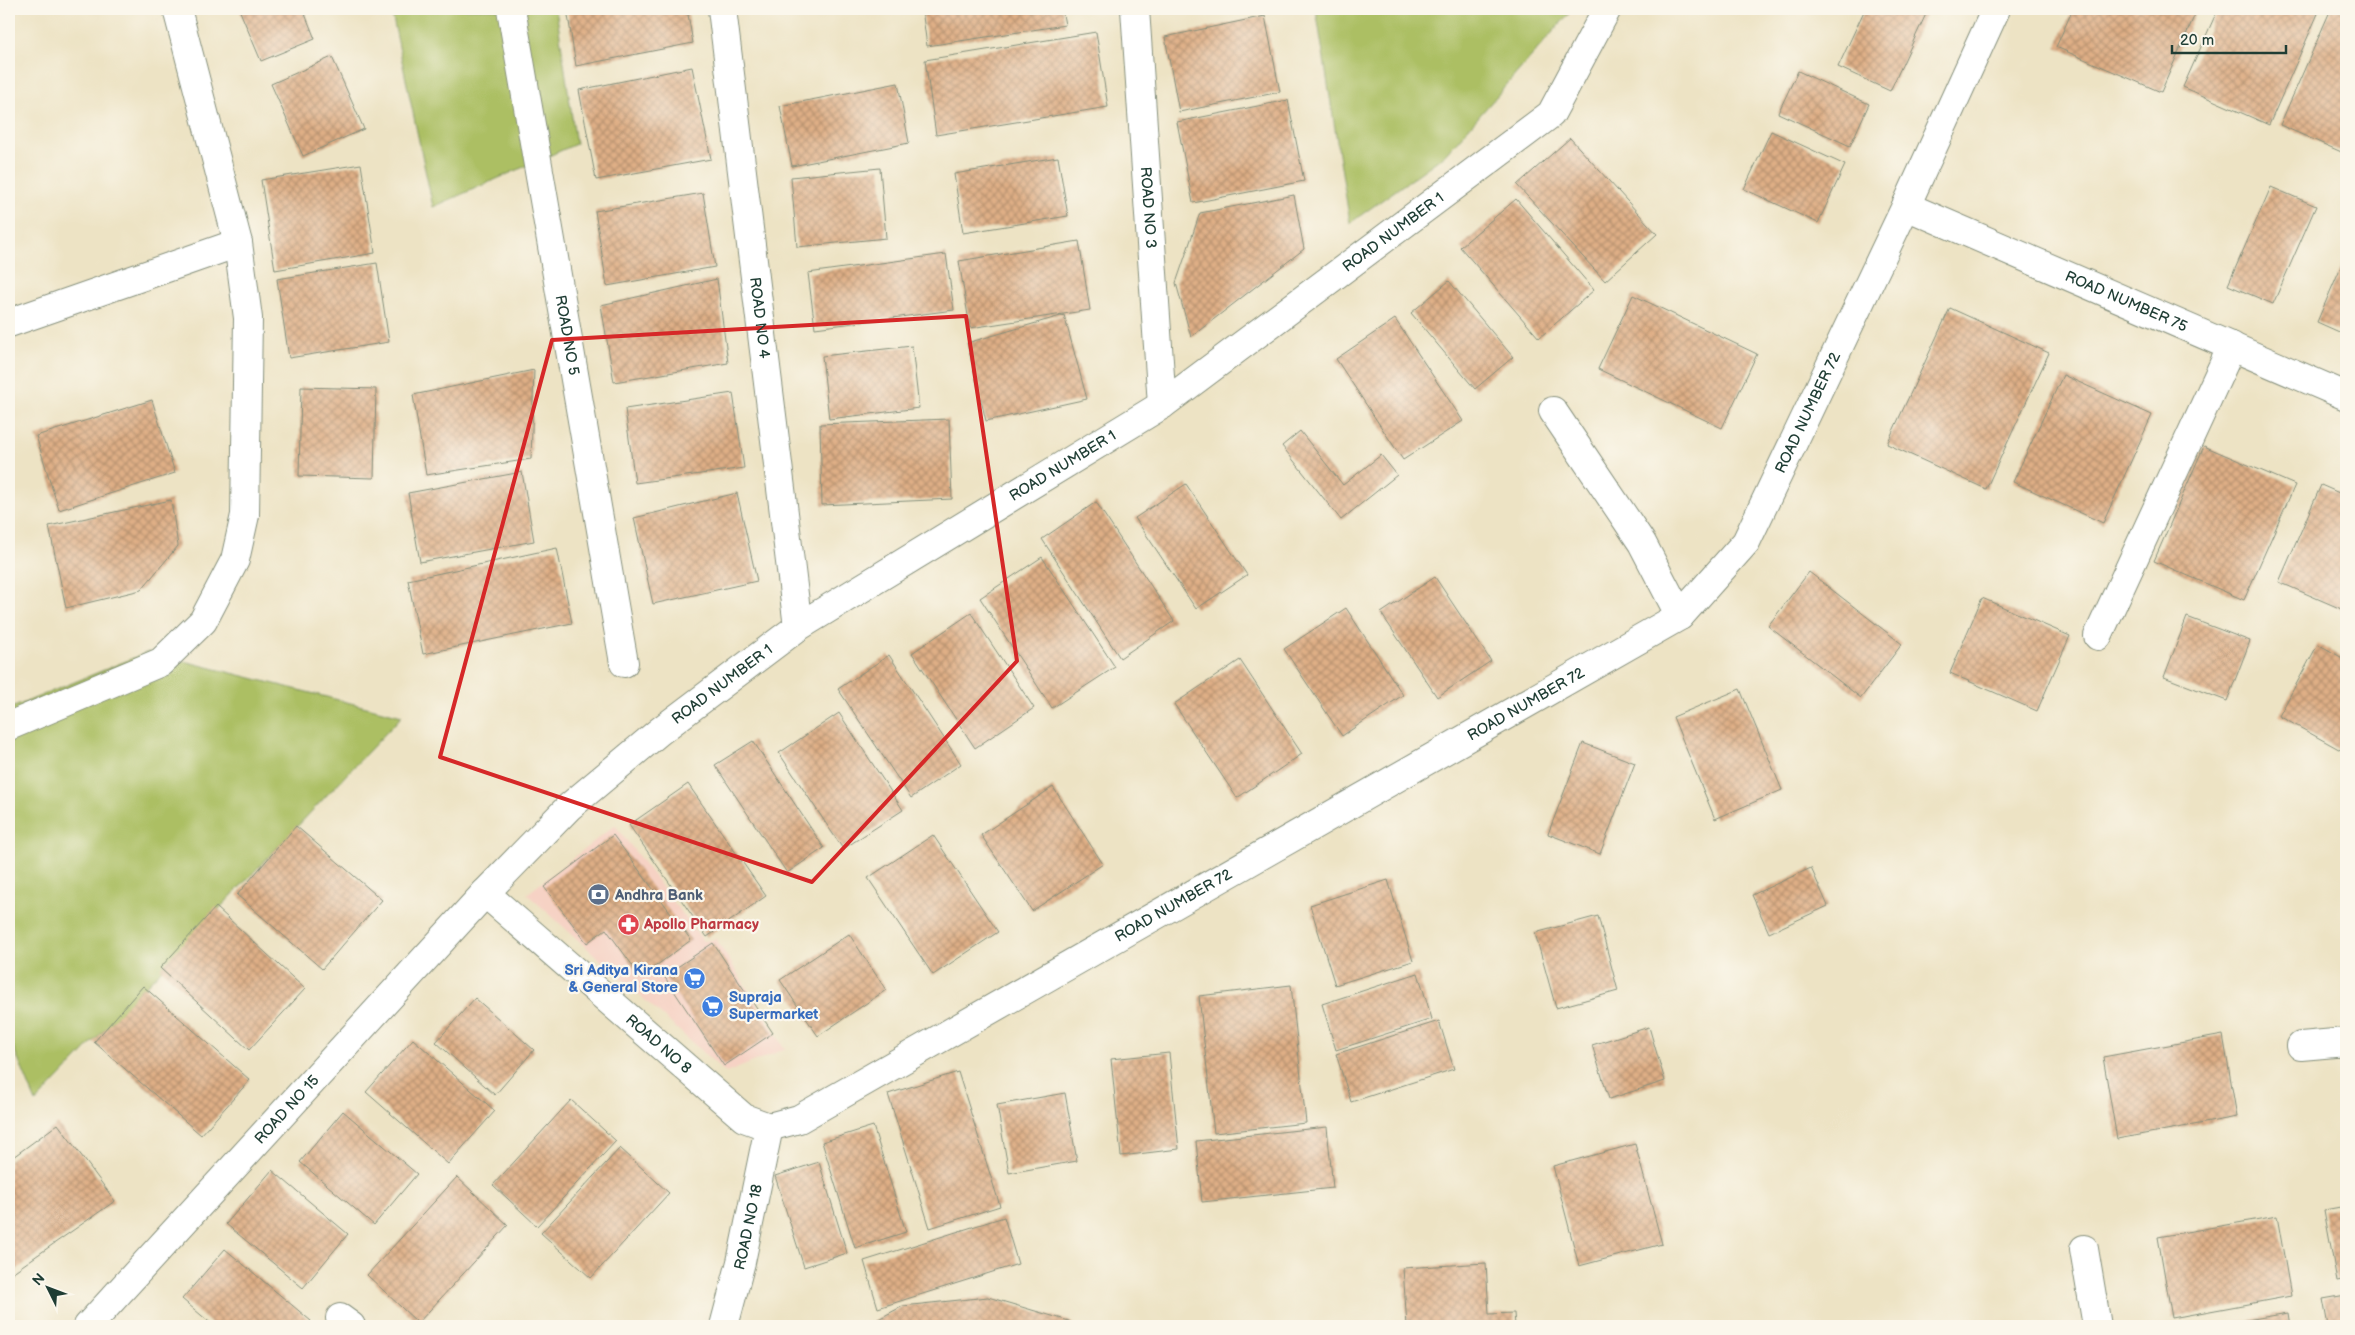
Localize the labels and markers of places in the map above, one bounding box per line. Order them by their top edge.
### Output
bank icon: Andhra Bank [587,883,611,907]
place label: Andhra Bank [614,886,703,905]
pharmacy icon: Apollo Pharmacy [616,912,640,936]
place label: Apollo Pharmacy [643,915,759,934]
place label: Sri Aditya Kirana & General Store [564,961,678,997]
supermarket icon: Sri Aditya Kirana & General Store [682,967,706,991]
place label: Supraja Supermarket [729,988,818,1024]
supermarket icon: Supraja Supermarket [701,994,725,1018]

